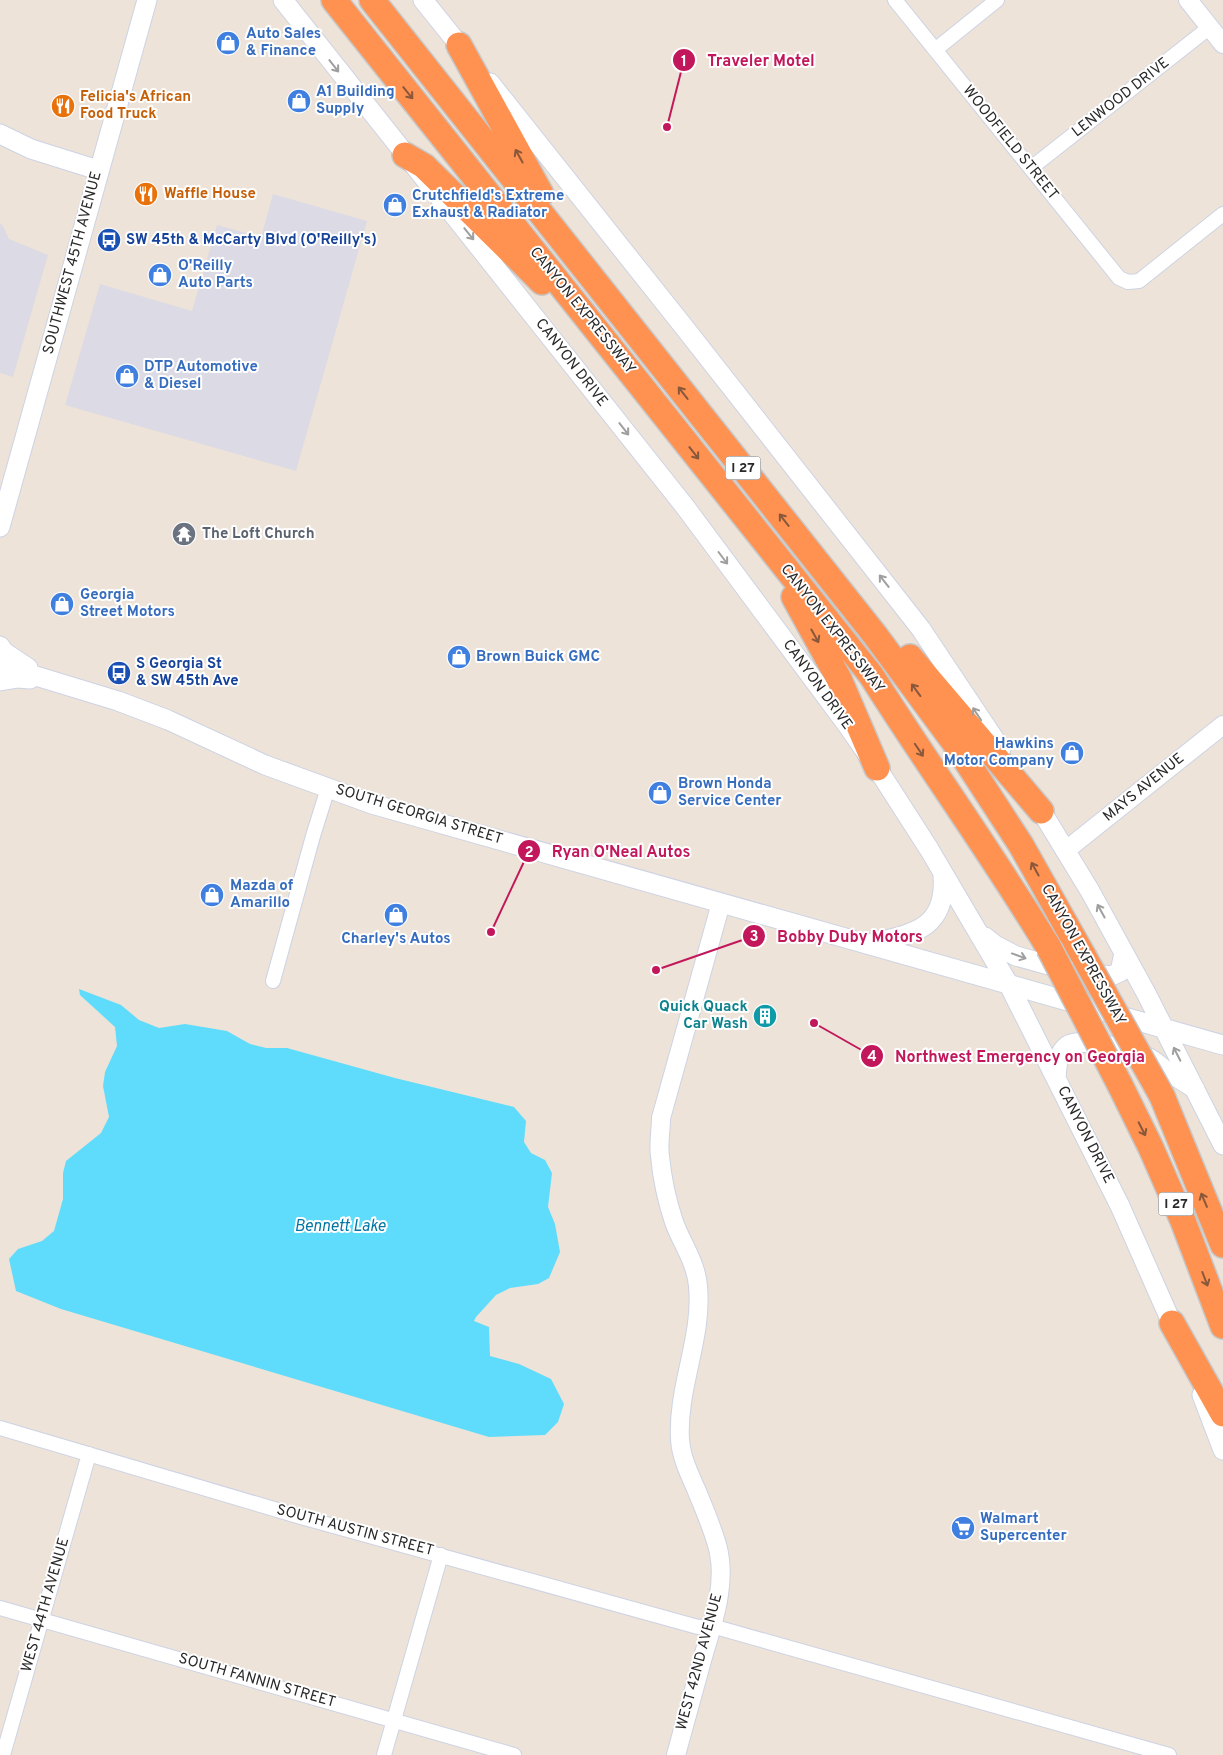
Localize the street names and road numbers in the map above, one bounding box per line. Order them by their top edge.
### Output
street label: LENWOOD DRIVE [1068,54,1174,142]
street label: WOODFIELD STREET [958,82,1062,204]
street label: SOUTHWEST 45TH AVENUE [39,169,107,357]
street label: CANYON EXPRESSWAY [525,244,639,379]
street label: CANYON DRIVE [531,315,611,411]
road number: I 27 [726,456,760,479]
street label: CANYON EXPRESSWAY [776,561,888,697]
street label: CANYON DRIVE [778,636,856,734]
street label: MAYS AVENUE [1100,749,1188,826]
street label: SOUTH GEORGIA STREET [333,780,505,850]
street label: CANYON EXPRESSWAY [1036,881,1130,1029]
street label: CANYON DRIVE [1052,1083,1118,1187]
road number: I 27 [1158,1192,1194,1216]
street label: SOUTH AUSTIN STREET [274,1501,436,1561]
street label: WEST 44TH AVENUE [18,1535,74,1675]
street label: WEST 42ND AVENUE [673,1591,727,1733]
street label: SOUTH FANNIN STREET [176,1649,338,1713]

